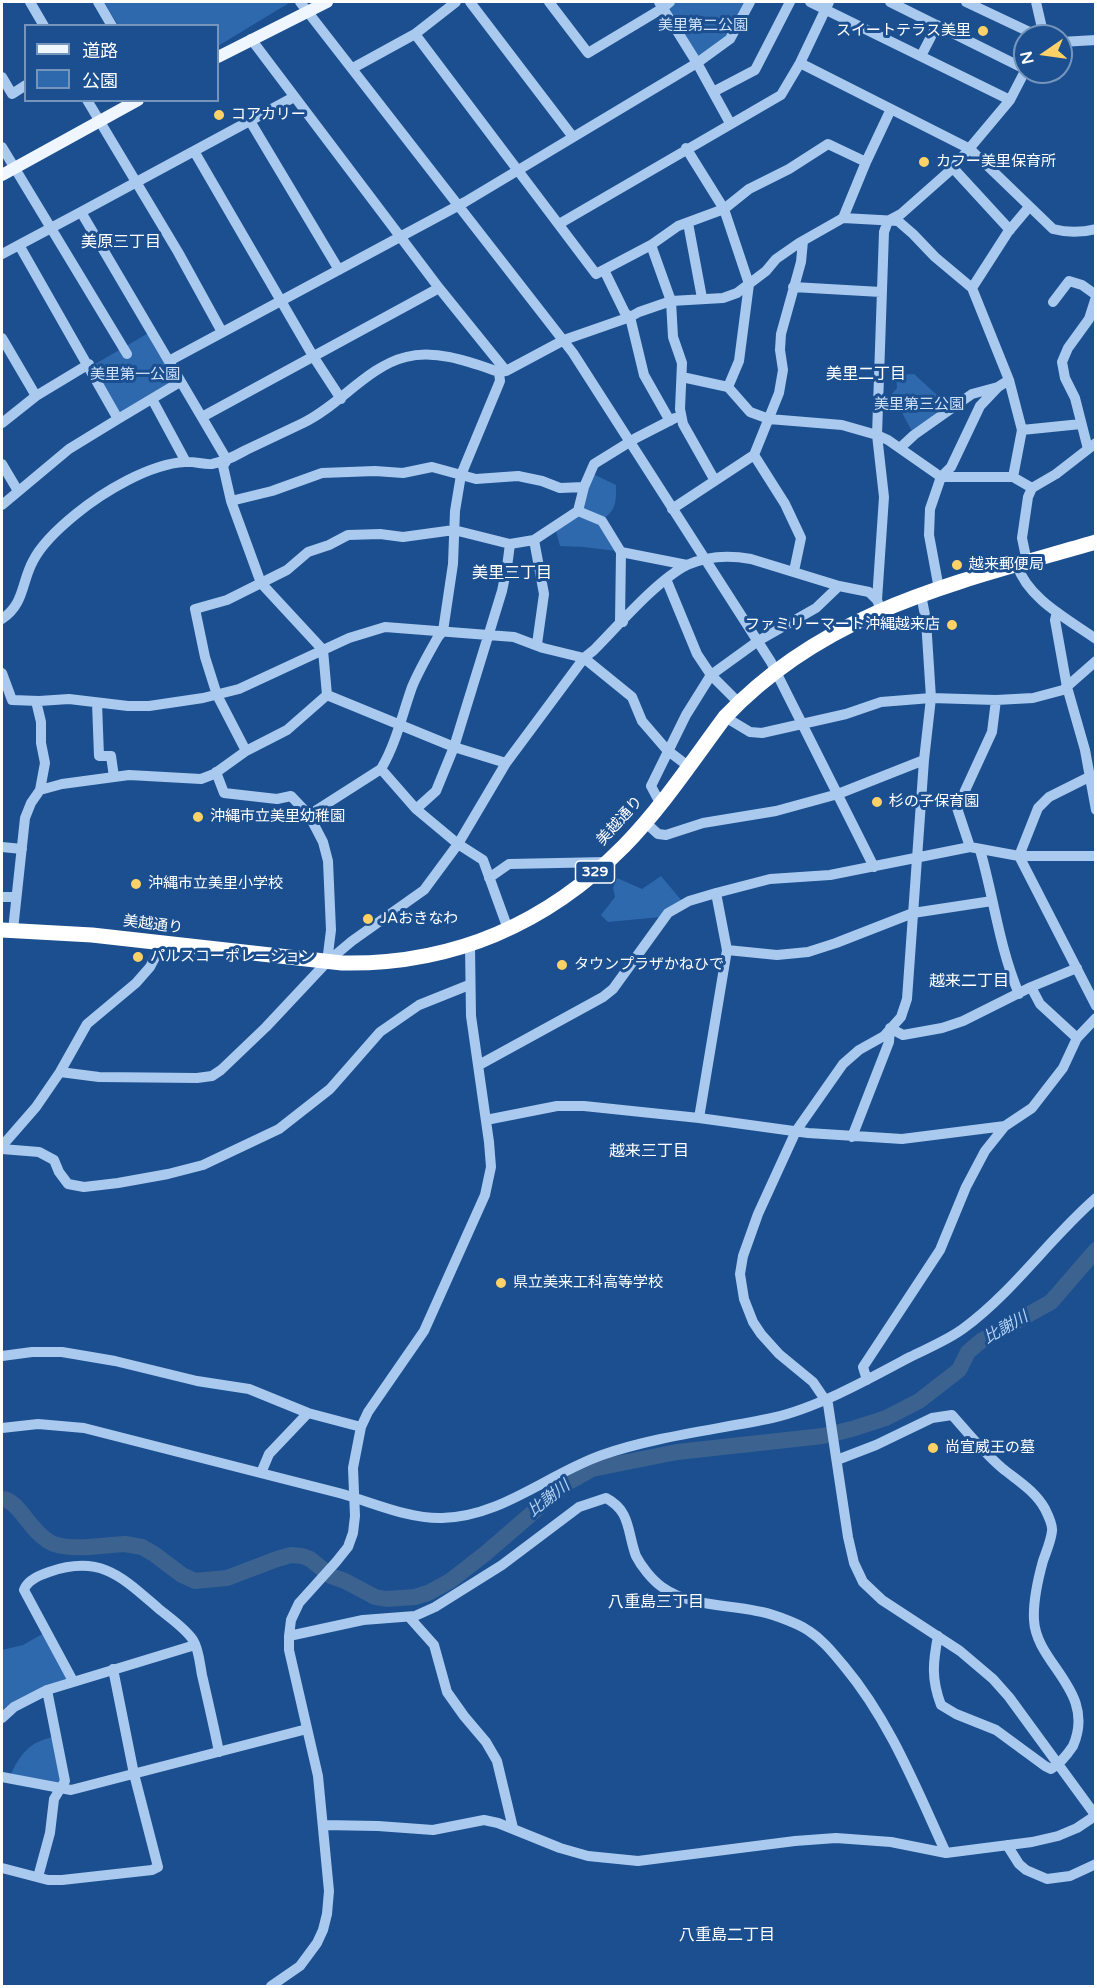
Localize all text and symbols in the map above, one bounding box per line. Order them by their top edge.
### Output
park label: 美里第二公園 [658,17,748,35]
place label: スイートテラス美里 [836,22,971,40]
legend [24,24,219,102]
marker: スイートテラス美里 [976,24,990,38]
north arrow [1013,24,1073,84]
text: 道路 [82,40,118,62]
text: N [1016,49,1039,66]
text: 公園 [82,70,118,92]
place label: コアカリー [231,106,306,124]
marker: コアカリー [212,108,226,122]
place label: カフー美里保育所 [936,153,1056,171]
marker: カフー美里保育所 [917,155,931,169]
district label: 美原三丁目 [81,233,161,253]
district label: 美里二丁目 [826,365,906,385]
park label: 美里第一公園 [90,366,180,384]
park label: 美里第三公園 [874,396,964,414]
place label: 越来郵便局 [969,556,1044,574]
marker: 越来郵便局 [950,558,964,572]
district label: 美里三丁目 [472,564,552,584]
place label: ファミリーマート沖縄越来店 [745,616,940,634]
marker: ファミリーマート沖縄越来店 [945,618,959,632]
street label: 美越通り [593,793,647,849]
place label: 杉の子保育園 [889,793,979,811]
marker: 杉の子保育園 [870,795,884,809]
place label: 沖縄市立美里幼稚園 [210,808,345,826]
marker: 沖縄市立美里幼稚園 [191,810,205,824]
road number: 329 [576,861,614,883]
place label: 沖縄市立美里小学校 [148,875,283,893]
marker: 沖縄市立美里小学校 [129,877,143,891]
place label: JAおきなわ [380,910,458,928]
street label: 美越通り [122,912,184,938]
marker: JAおきなわ [361,912,375,926]
place label: パルスコーポレーション [150,948,315,966]
marker: パルスコーポレーション [131,950,145,964]
place label: タウンプラザかねひで [574,956,724,974]
marker: タウンプラザかねひで [555,958,569,972]
district label: 越来二丁目 [929,972,1009,992]
district label: 越来三丁目 [609,1142,689,1162]
place label: 県立美来工科高等学校 [513,1274,663,1292]
marker: 県立美来工科高等学校 [494,1276,508,1290]
water label: 比謝川 [980,1308,1032,1348]
place label: 尚宣威王の墓 [945,1439,1035,1457]
marker: 尚宣威王の墓 [926,1441,940,1455]
water label: 比謝川 [524,1477,574,1521]
district label: 八重島三丁目 [608,1593,704,1613]
district label: 八重島二丁目 [679,1926,775,1946]

